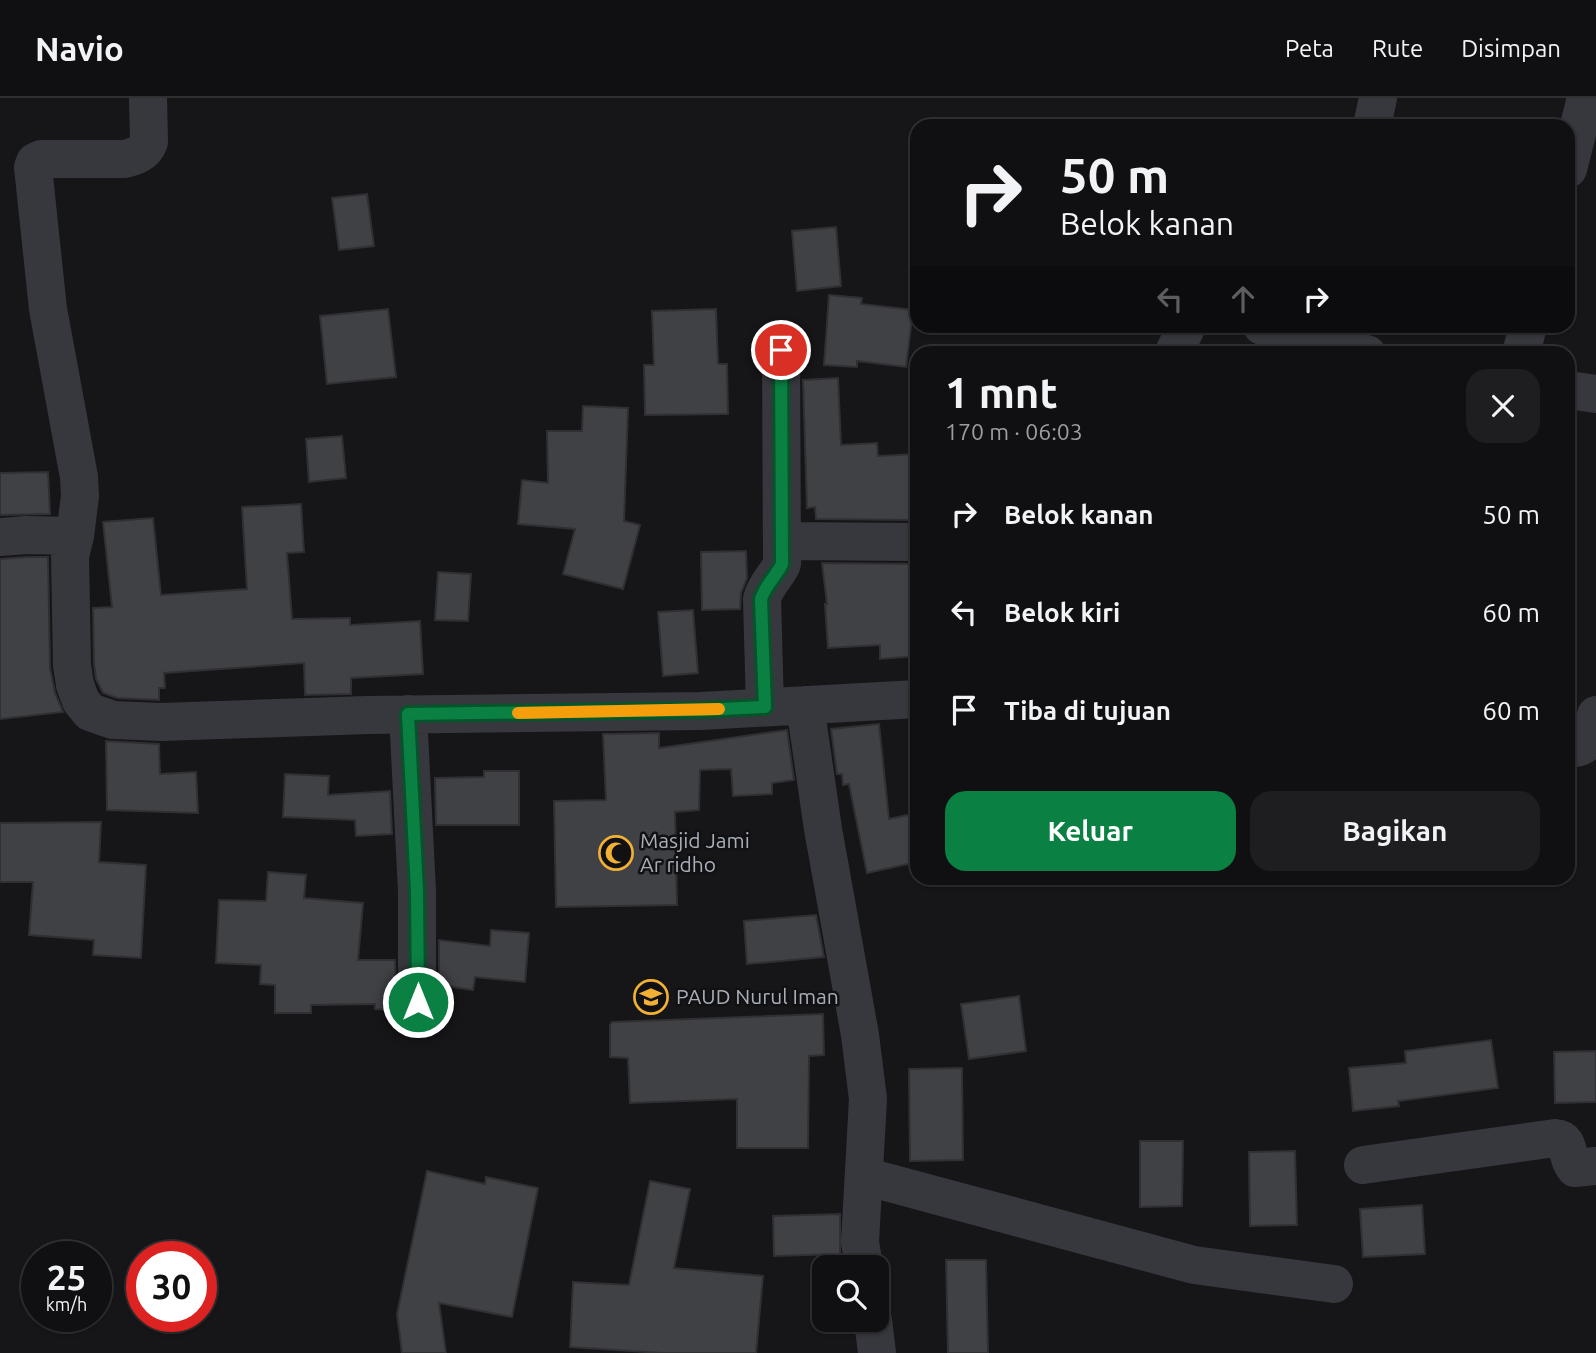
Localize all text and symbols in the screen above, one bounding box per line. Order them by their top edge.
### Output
text: Navio [35,30,124,67]
text: Peta [1285,35,1334,62]
text: Rute [1372,35,1423,62]
text: Disimpan [1461,35,1561,62]
icon: right [945,147,1036,238]
text: 50 m [1060,147,1169,202]
text: Belok kanan [1060,205,1234,241]
icon: left [1151,280,1189,318]
icon: ahead [1224,280,1262,318]
icon: right [1297,280,1335,318]
pin [751,320,811,380]
icon: arrive [762,331,800,369]
text: 1 mnt [945,369,1058,416]
button: close [1466,369,1540,443]
text: 170 m · 06:03 [945,419,1083,444]
icon: right [945,495,983,533]
text: Belok kanan [1004,500,1154,529]
text: 50 m [1482,500,1540,529]
icon: left [945,593,983,631]
text: Belok kiri [1004,598,1120,627]
text: 60 m [1482,598,1540,627]
icon: arrive [945,691,983,729]
text: Tiba di tujuan [1004,696,1171,725]
text: 60 m [1482,696,1540,725]
button: Keluar [945,791,1236,871]
button: Bagikan [1250,791,1540,871]
place label: Masjid Jami Ar ridho [640,828,750,876]
mosque icon: Masjid Jami Ar ridho [597,834,635,872]
position arrow [381,965,455,1039]
school or university icon: PAUD Nurul Iman [632,978,670,1016]
place label: PAUD Nurul Iman [676,984,839,1008]
speed limit sign: 30 [126,1241,217,1332]
map controls [812,1255,889,1332]
button: search [812,1255,889,1332]
text: 25 [47,1257,86,1297]
text: km/h [46,1294,87,1314]

